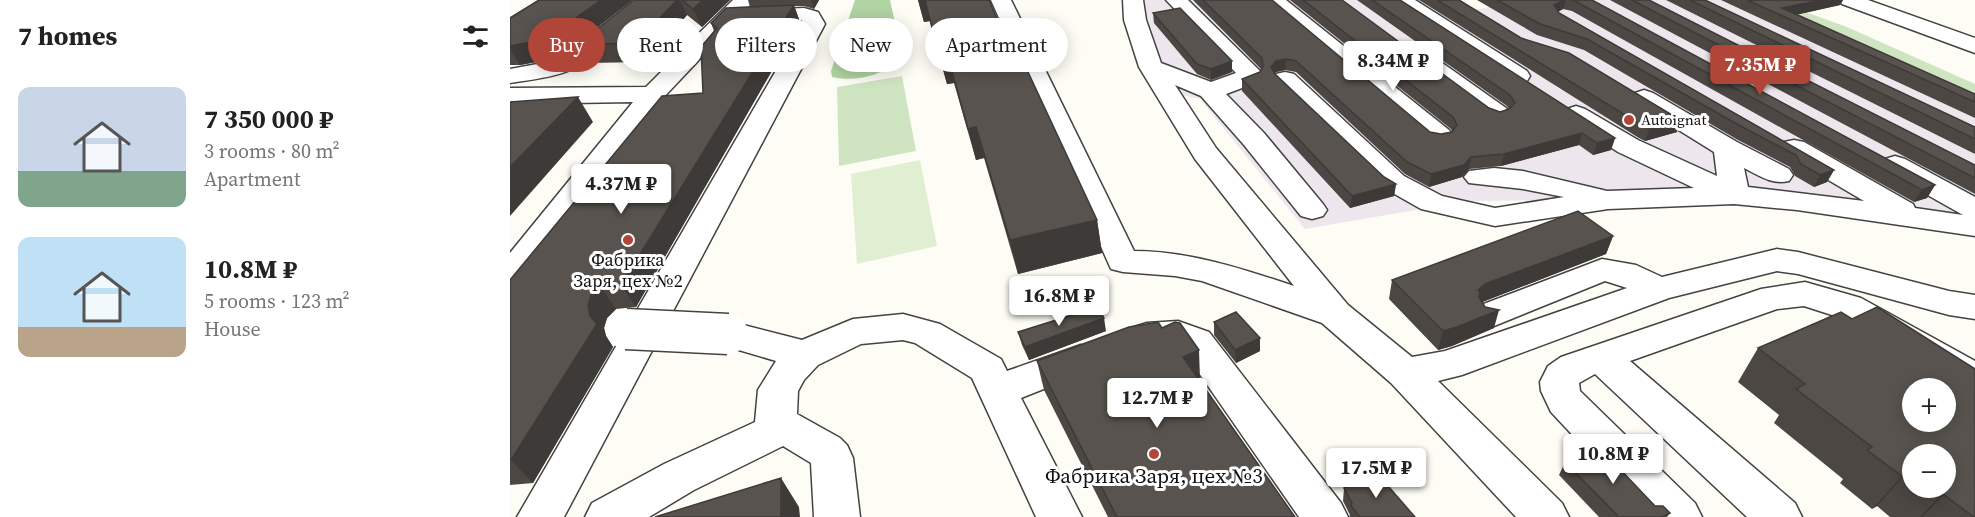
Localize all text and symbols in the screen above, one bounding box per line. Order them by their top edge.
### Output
text: 7 homes [18,18,117,54]
chip: Buy [528,18,605,72]
chip: Rent [617,18,703,72]
chip: Filters [715,18,817,72]
chip: New [829,18,913,72]
chip: Apartment [925,18,1068,72]
icon: filters [459,20,492,53]
pin: 8.34M ₽ [1338,41,1448,92]
pin: 7.35M ₽ [1705,45,1815,96]
text: 8.34M ₽ [1357,46,1429,74]
text: 7.35M ₽ [1724,50,1796,78]
text: 7 350 000 ₽ [204,101,333,137]
place label: Autoignat [1641,109,1706,130]
icon: home [66,111,138,183]
marker: Autoignat [1622,113,1636,127]
text: 3 rooms · 80 m² [204,137,340,165]
pin: 4.37M ₽ [566,164,676,215]
text: Apartment [204,165,301,193]
text: 4.37M ₽ [585,169,657,197]
marker: Фабрика Заря, цех №2 [621,233,635,247]
place label: Фабрика Заря, цех №2 [573,247,683,293]
text: 10.8M ₽ [204,251,297,287]
icon: home [66,261,138,333]
pin: 16.8M ₽ [1004,276,1114,327]
text: 16.8M ₽ [1023,281,1095,309]
text: 5 rooms · 123 m² [204,287,350,315]
text: House [204,315,261,343]
pin: 12.7M ₽ [1102,378,1212,429]
map controls [1902,378,1956,498]
button: + [1902,378,1956,432]
text: 12.7M ₽ [1121,383,1193,411]
pin: 10.8M ₽ [1558,434,1668,485]
text: 10.8M ₽ [1577,439,1649,467]
button: − [1902,444,1956,498]
marker: Фабрика Заря, цех №3 [1147,447,1161,461]
pin: 17.5M ₽ [1321,448,1431,499]
text: 17.5M ₽ [1340,453,1412,481]
place label: Фабрика Заря, цех №3 [1045,461,1263,490]

